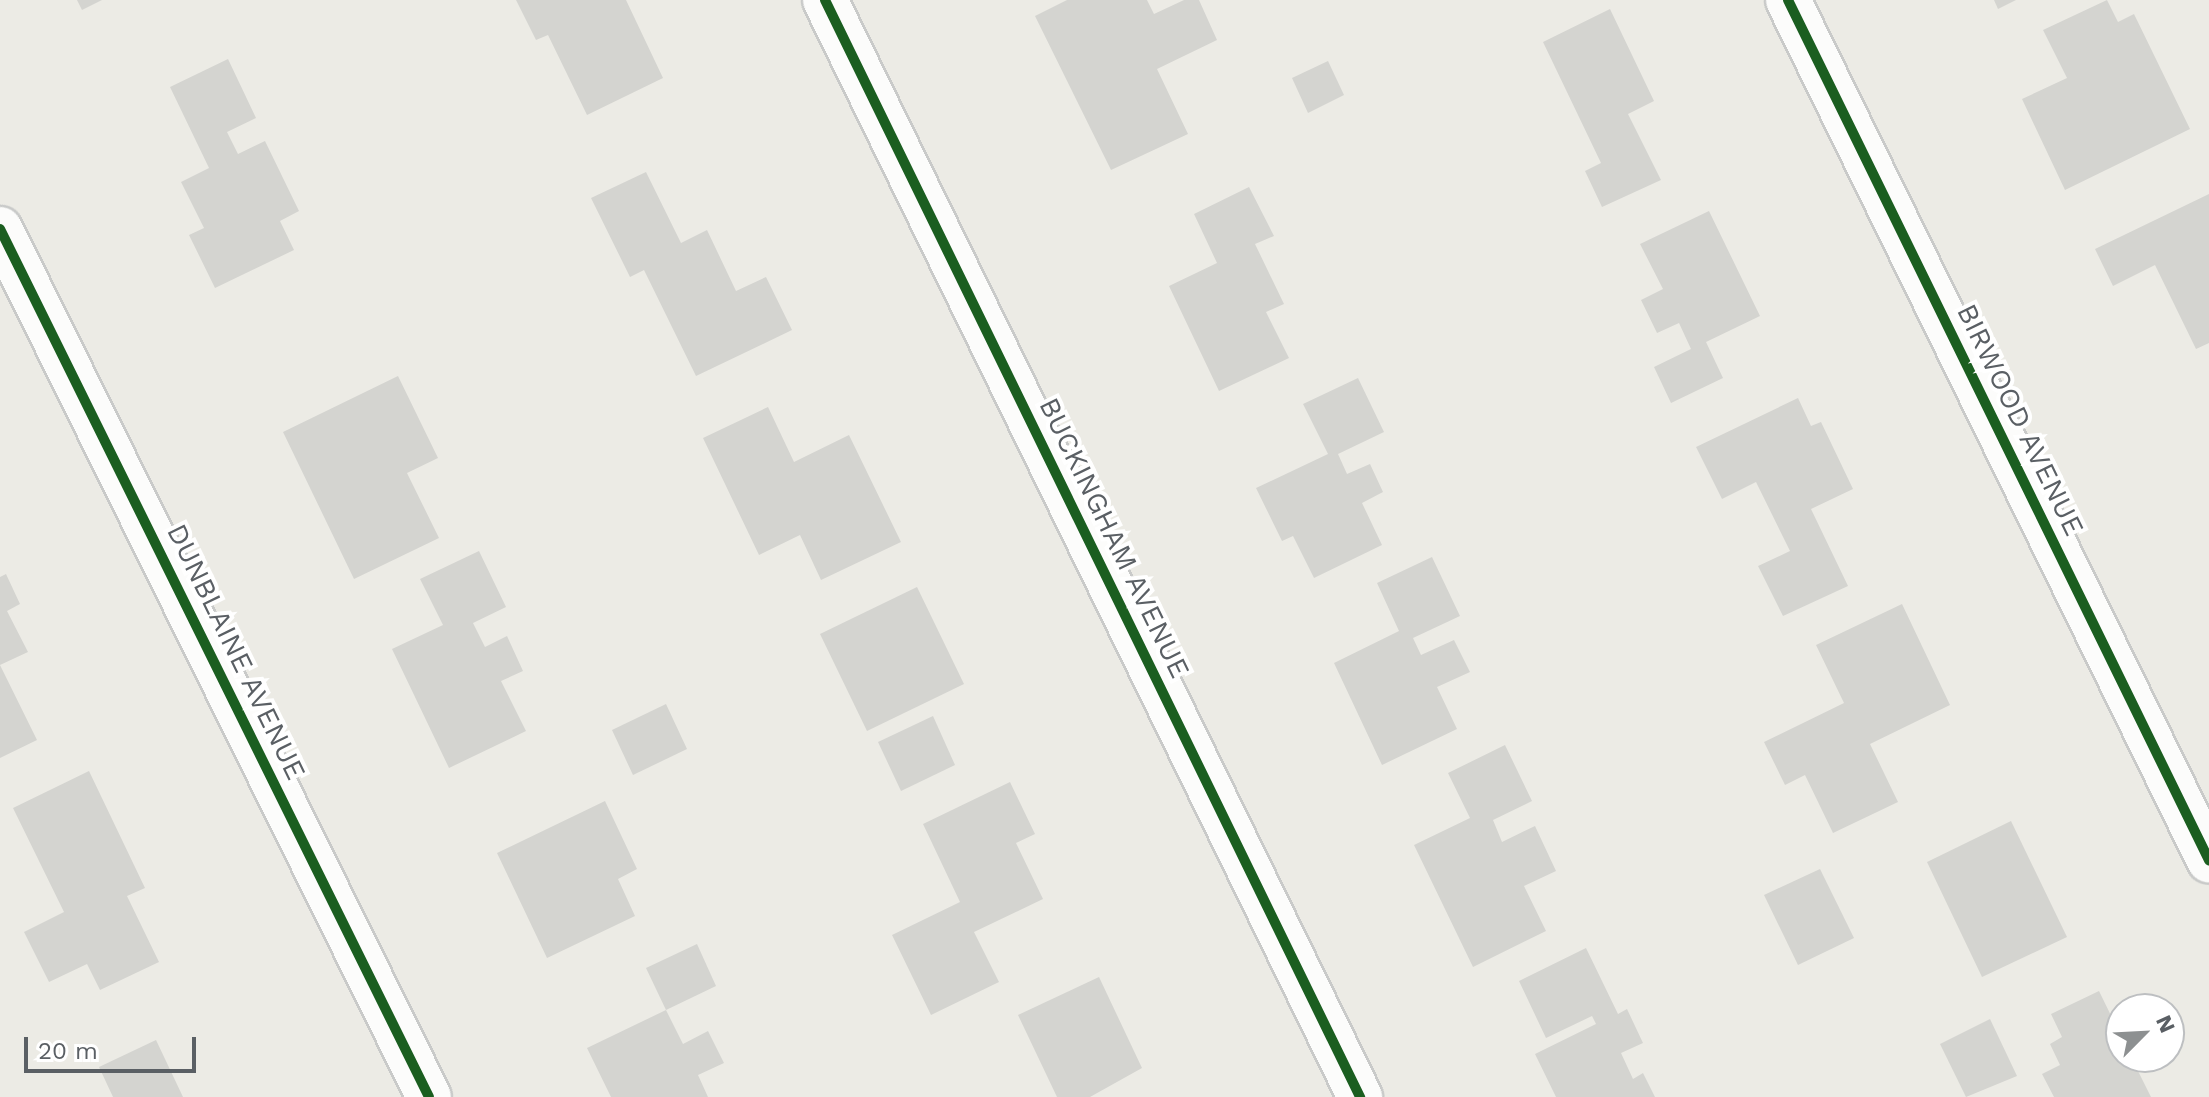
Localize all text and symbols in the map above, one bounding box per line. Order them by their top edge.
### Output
street label: BIRWOOD AVENUE [1949,298,2091,542]
street label: BUCKINGHAM AVENUE [1031,392,1197,684]
street label: DUNBLAINE AVENUE [159,518,313,786]
north arrow [2105,993,2185,1073]
text: N [2151,1011,2180,1036]
scale bar [28,1021,200,1071]
text: 20 m [38,1037,98,1065]

